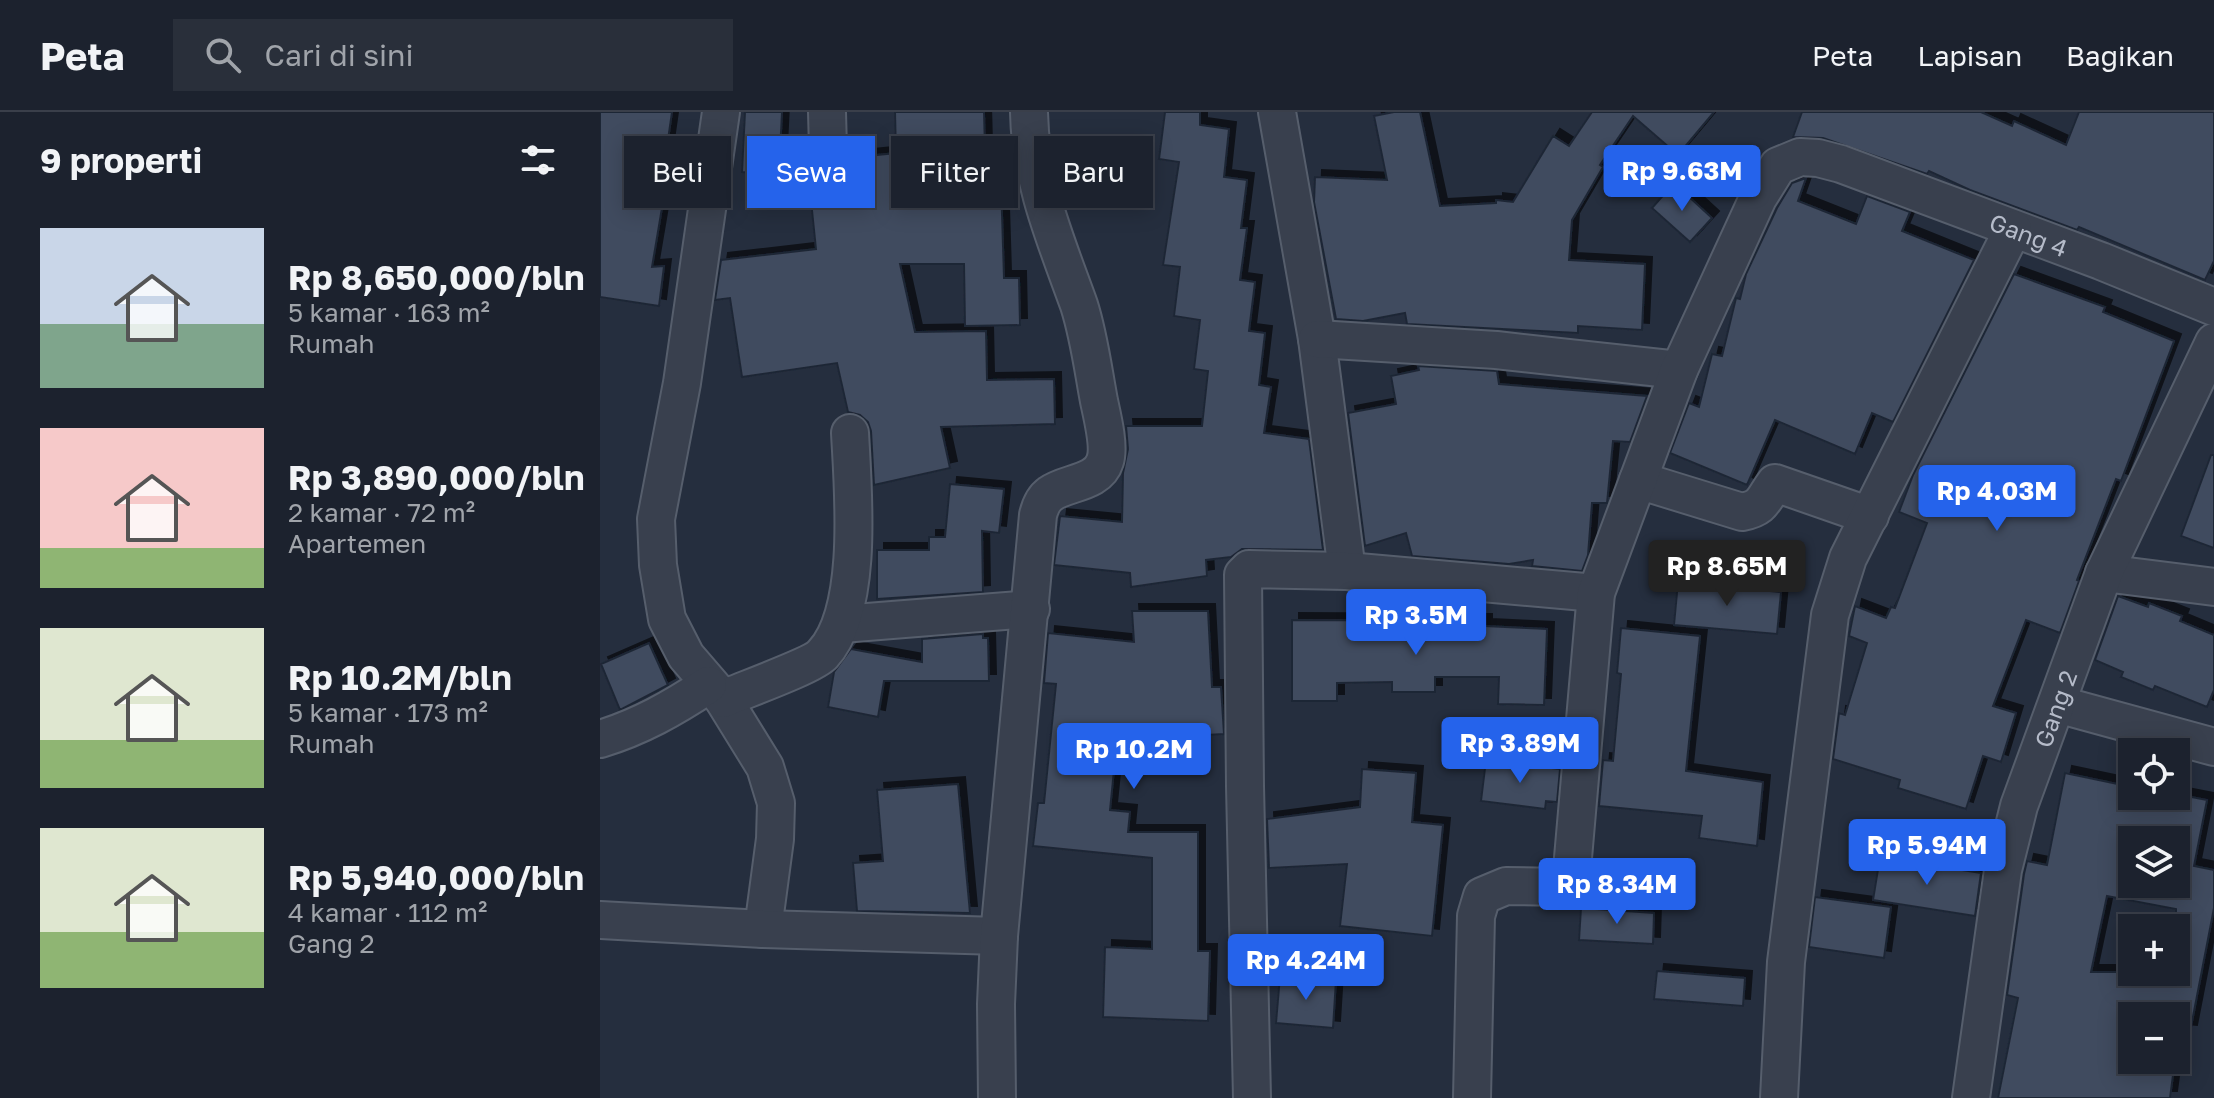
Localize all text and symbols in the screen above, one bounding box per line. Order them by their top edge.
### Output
search box [173,19,733,91]
text: Peta [40,33,125,78]
icon: search [201,33,245,77]
text: Cari di sini [265,37,414,73]
text: Peta [1812,39,1873,72]
text: Lapisan [1917,39,2022,72]
text: Bagikan [2066,39,2174,72]
chip: Beli [624,136,731,208]
chip: Sewa [747,136,875,208]
chip: Filter [891,136,1018,208]
chip: Baru [1034,136,1153,208]
icon: filters [516,138,560,182]
text: 9 properti [40,140,202,180]
pin: Rp 9.63M [1599,145,1765,213]
text: Rp 9.63M [1622,155,1742,186]
street label: Gang 4 [1986,206,2072,262]
text: Rp 8,650,000/bln [288,257,584,297]
icon: home [104,260,200,356]
text: 5 kamar · 163 m² [288,297,490,328]
text: Rumah [288,328,375,359]
text: Rp 3,890,000/bln [288,457,584,497]
icon: home [104,460,200,556]
pin: Rp 4.03M [1914,465,2080,533]
text: Rp 4.03M [1936,475,2058,506]
text: 2 kamar · 72 m² [288,497,475,528]
text: Apartemen [288,528,426,559]
pin: Rp 8.65M [1644,540,1810,608]
text: Rp 8.65M [1666,550,1788,581]
pin: Rp 3.5M [1342,589,1490,657]
text: Rp 3.5M [1364,599,1468,630]
text: Rp 10.2M/bln [288,657,512,697]
icon: home [104,660,200,756]
street label: Gang 2 [2027,666,2082,751]
text: 5 kamar · 173 m² [288,697,488,728]
pin: Rp 3.89M [1437,717,1603,785]
pin: Rp 10.2M [1051,723,1217,791]
text: Rp 3.89M [1459,727,1581,758]
text: Rumah [288,728,375,759]
text: Rp 10.2M [1075,733,1193,764]
map controls [2118,738,2190,1074]
button: locate [2118,738,2190,810]
pin: Rp 5.94M [1844,819,2010,887]
button: layers [2118,826,2190,898]
text: Rp 5.94M [1867,829,1987,860]
text: Rp 5,940,000/bln [288,857,584,897]
pin: Rp 8.34M [1534,858,1700,926]
icon: home [104,860,200,956]
text: Rp 8.34M [1557,868,1677,899]
text: 4 kamar · 112 m² [288,897,487,928]
button: + [2118,914,2190,986]
text: Gang 2 [288,928,375,959]
pin: Rp 4.24M [1223,934,1389,1002]
text: Rp 4.24M [1246,944,1366,975]
button: − [2118,1002,2190,1074]

